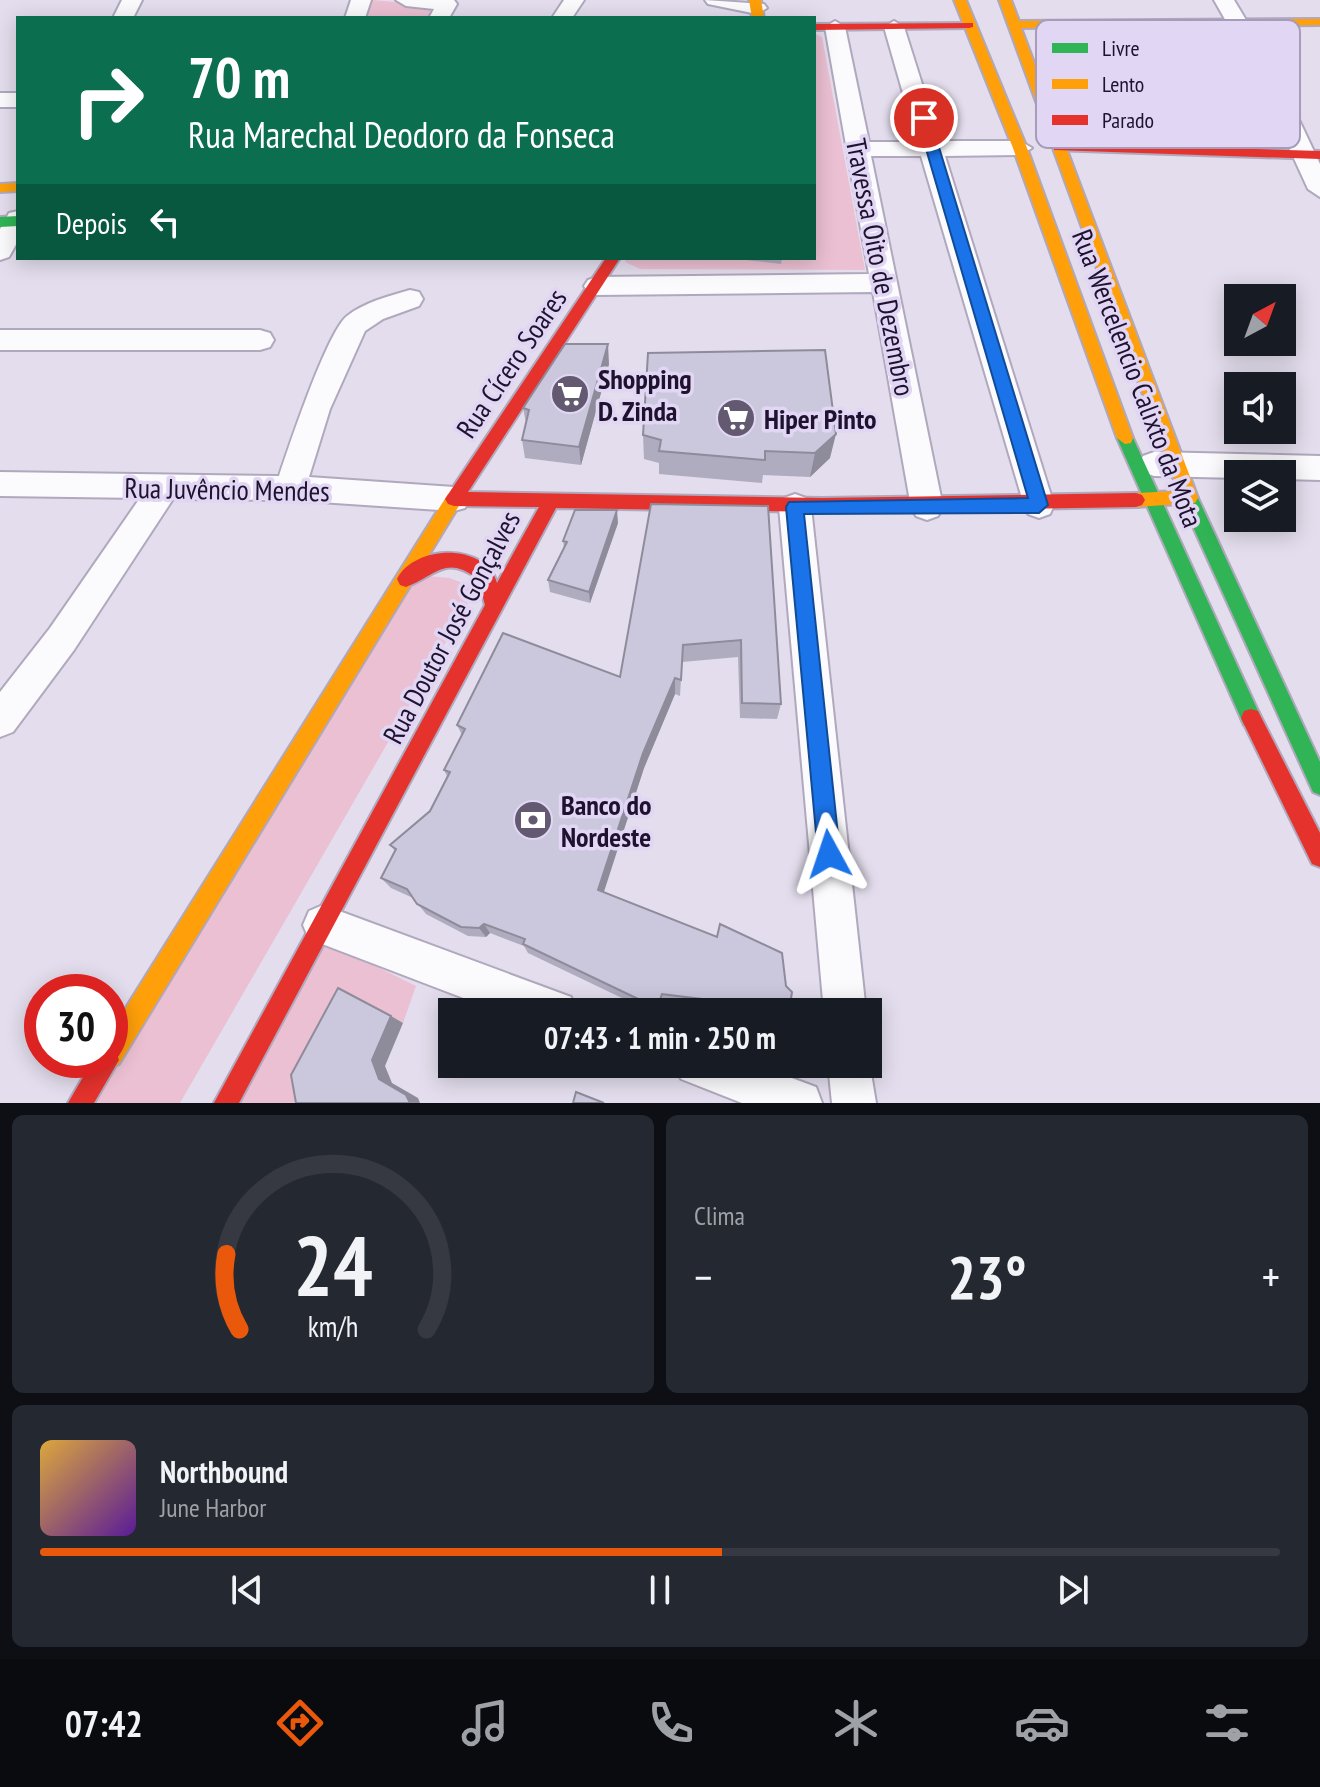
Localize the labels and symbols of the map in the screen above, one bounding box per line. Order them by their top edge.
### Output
legend [1036,20,1300,148]
text: Livre [1102,34,1140,62]
text: Lento [1102,70,1144,98]
pin [890,84,958,152]
text: Parado [1102,106,1154,134]
street label: Travessa Oito de Dezembro [838,135,924,399]
street label: Rua Wercelencio Calixto da Mota [1064,224,1212,532]
street label: Rua Cícero Soares [447,281,575,445]
north arrow [1224,284,1296,356]
place label: Shopping D. Zinda [598,360,692,429]
supermarket icon: Shopping D. Zinda [549,373,591,415]
supermarket icon: Hiper Pinto [715,397,757,439]
place label: Hiper Pinto [764,400,877,437]
street label: Rua Juvêncio Mendes [124,469,330,509]
street label: Rua Doutor José Gonçalves [374,504,528,750]
place label: Banco do Nordeste [561,786,651,855]
bank icon: Banco do Nordeste [512,799,554,841]
position arrow [787,812,871,896]
speed limit sign: 30 [24,974,128,1078]

